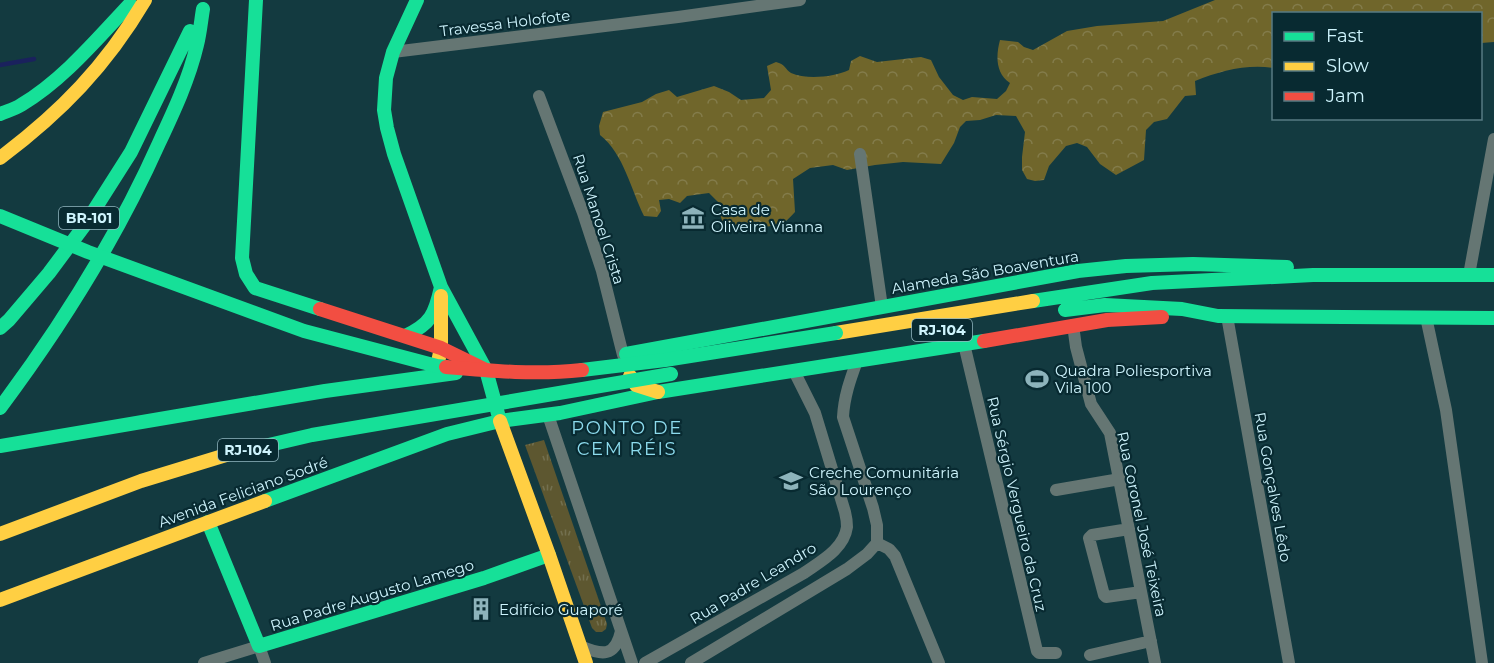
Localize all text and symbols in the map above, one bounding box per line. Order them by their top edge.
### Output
street label: Travessa Holofote [439,6,571,40]
legend [1272,12,1482,120]
text: Fast [1326,25,1364,47]
text: Slow [1326,55,1369,77]
text: Jam [1325,85,1365,107]
street label: Rua Manoel Crista [569,151,629,287]
place label: Casa de Oliveira Vianna [711,200,823,236]
museum icon: Casa de Oliveira Vianna [680,205,706,231]
road number: BR-101 [59,207,119,229]
street label: Alameda São Boaventura [890,246,1080,298]
road number: RJ-104 [912,319,972,341]
place label: Quadra Poliesportiva Vila 100 [1055,361,1212,397]
sports icon: Quadra Poliesportiva Vila 100 [1024,366,1050,392]
street label: Rua Sérgio Vergueiro da Cruz [983,395,1051,614]
street label: Rua Gonçalves Lêdo [1250,411,1296,563]
district label: PONTO DE CEM RÉIS [571,417,683,460]
street label: Rua Coronel José Teixeira [1113,430,1171,618]
road number: RJ-104 [218,439,278,461]
street label: Avenida Feliciano Sodré [156,452,330,532]
place label: Creche Comunitária São Lourenço [809,463,959,499]
school or university icon: Creche Comunitária São Lourenço [778,468,804,494]
street label: Rua Padre Leandro [686,538,820,628]
street label: Rua Padre Augusto Lamego [268,555,476,635]
building icon: Edifício Guaporé [468,596,494,622]
place label: Edifício Guaporé [499,600,623,619]

